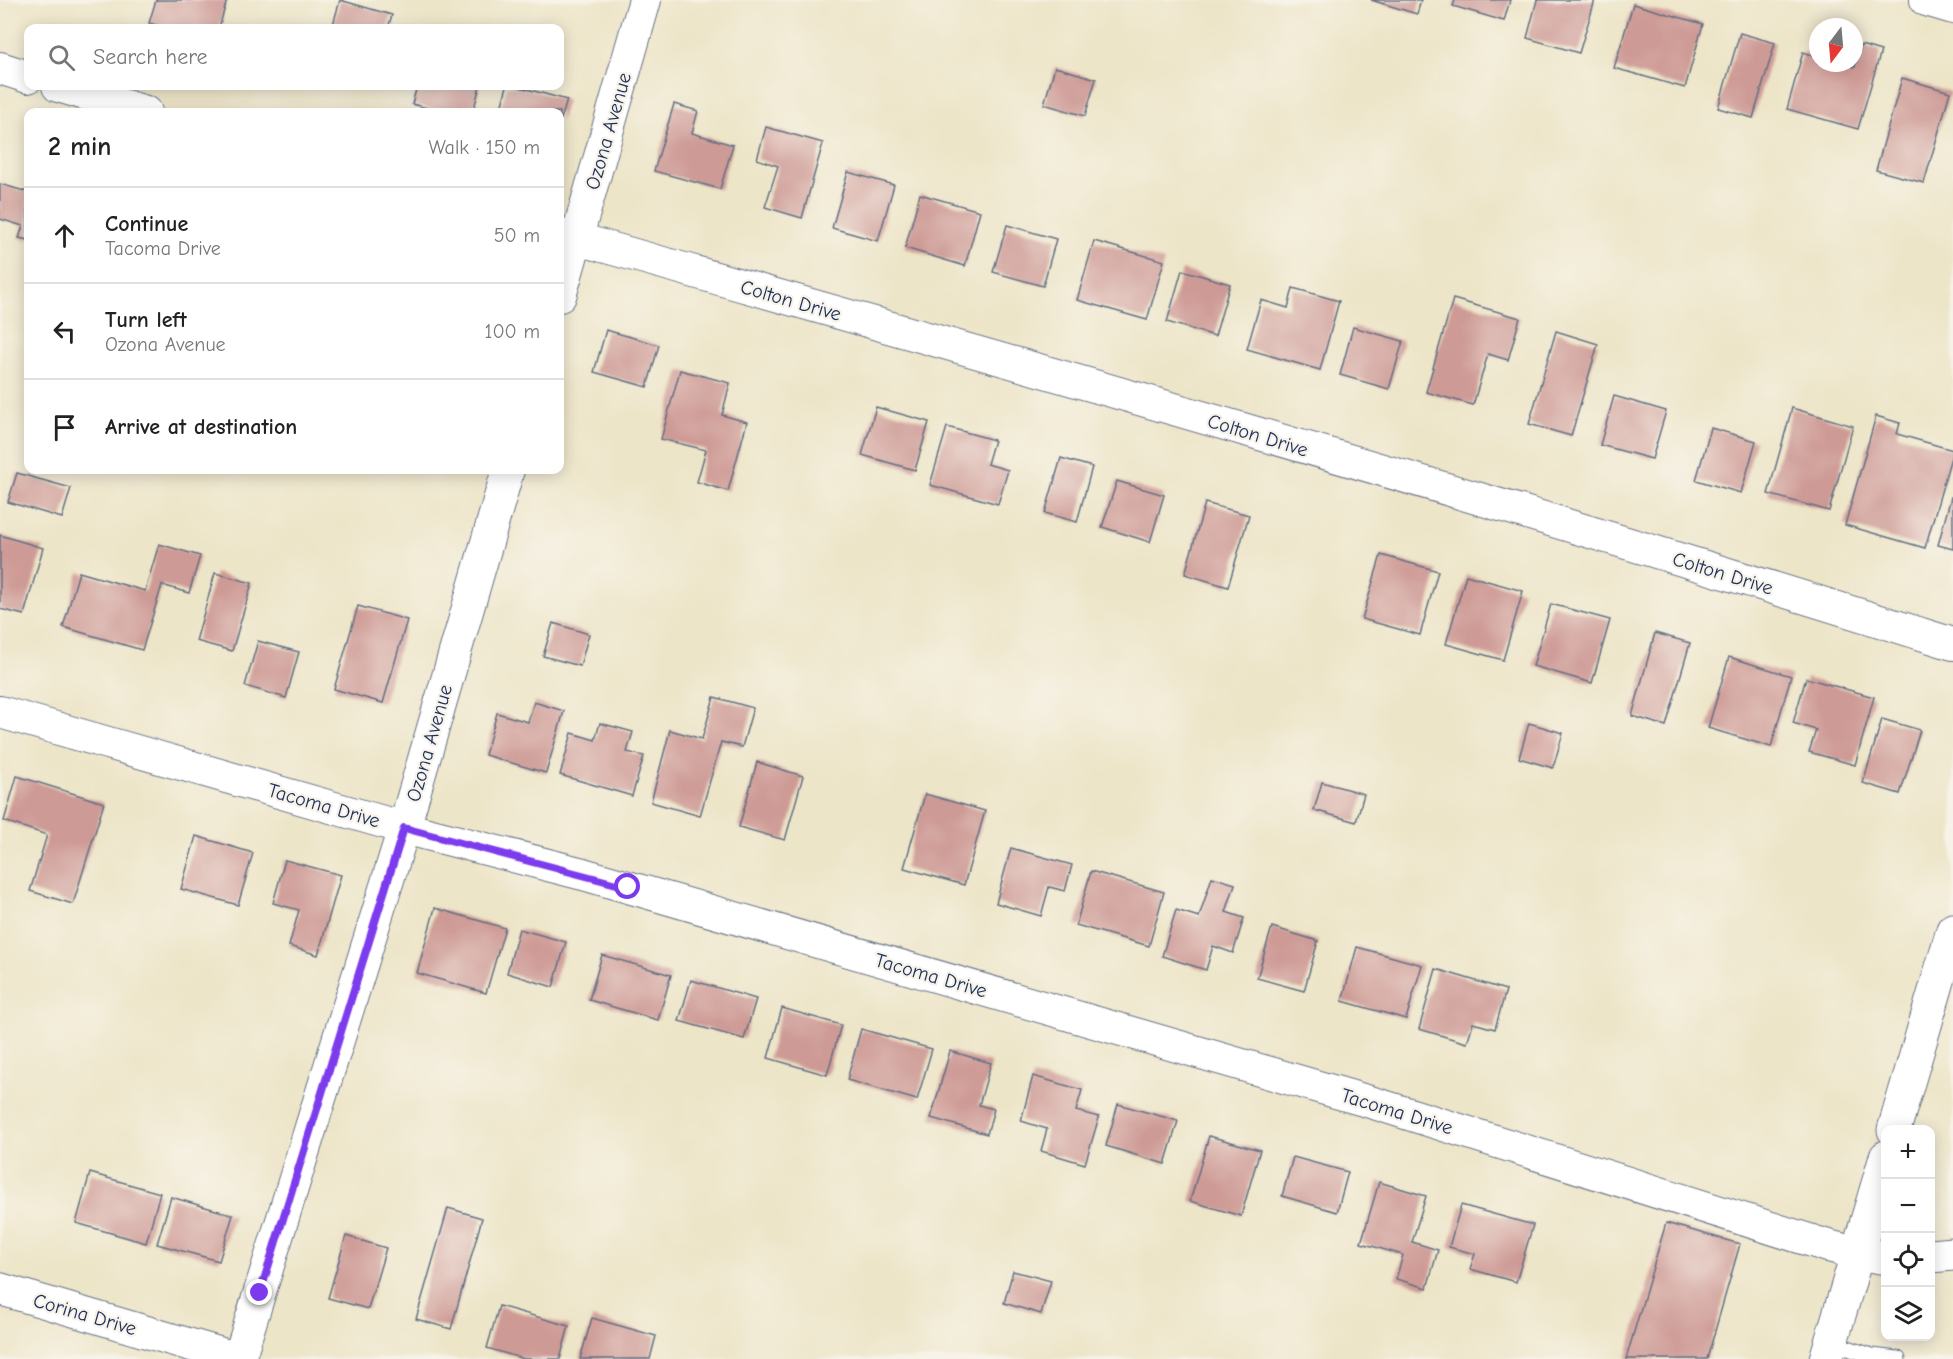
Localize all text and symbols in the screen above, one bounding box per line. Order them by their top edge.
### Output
north arrow [1809,18,1863,72]
search box [24,24,564,90]
icon: search [45,41,78,74]
text: Search here [93,44,208,70]
street label: Ozona Avenue [581,70,636,192]
text: 2 min [48,132,111,162]
text: Walk · 150 m [429,136,540,159]
text: Continue [105,211,188,237]
icon: ahead [48,219,81,252]
text: 50 m [494,224,540,247]
text: Tacoma Drive [105,237,221,260]
street label: Colton Drive [738,275,844,326]
text: Turn left [105,307,187,333]
icon: left [48,315,81,348]
text: 100 m [485,320,540,343]
text: Ozona Avenue [105,333,226,356]
street label: Colton Drive [1205,409,1311,462]
icon: arrive [48,411,81,444]
text: Arrive at destination [105,414,297,440]
street label: Colton Drive [1670,547,1776,600]
street label: Ozona Avenue [402,682,457,804]
street label: Tacoma Drive [265,778,383,832]
route start [614,873,640,899]
street label: Tacoma Drive [872,948,990,1002]
street label: Tacoma Drive [1338,1084,1456,1139]
map controls [1881,1125,1935,1341]
button: + [1881,1125,1935,1179]
button: − [1881,1179,1935,1233]
button: locate [1881,1233,1935,1287]
route end [246,1279,272,1305]
button: layers [1881,1287,1935,1341]
street label: Corina Drive [31,1289,139,1340]

